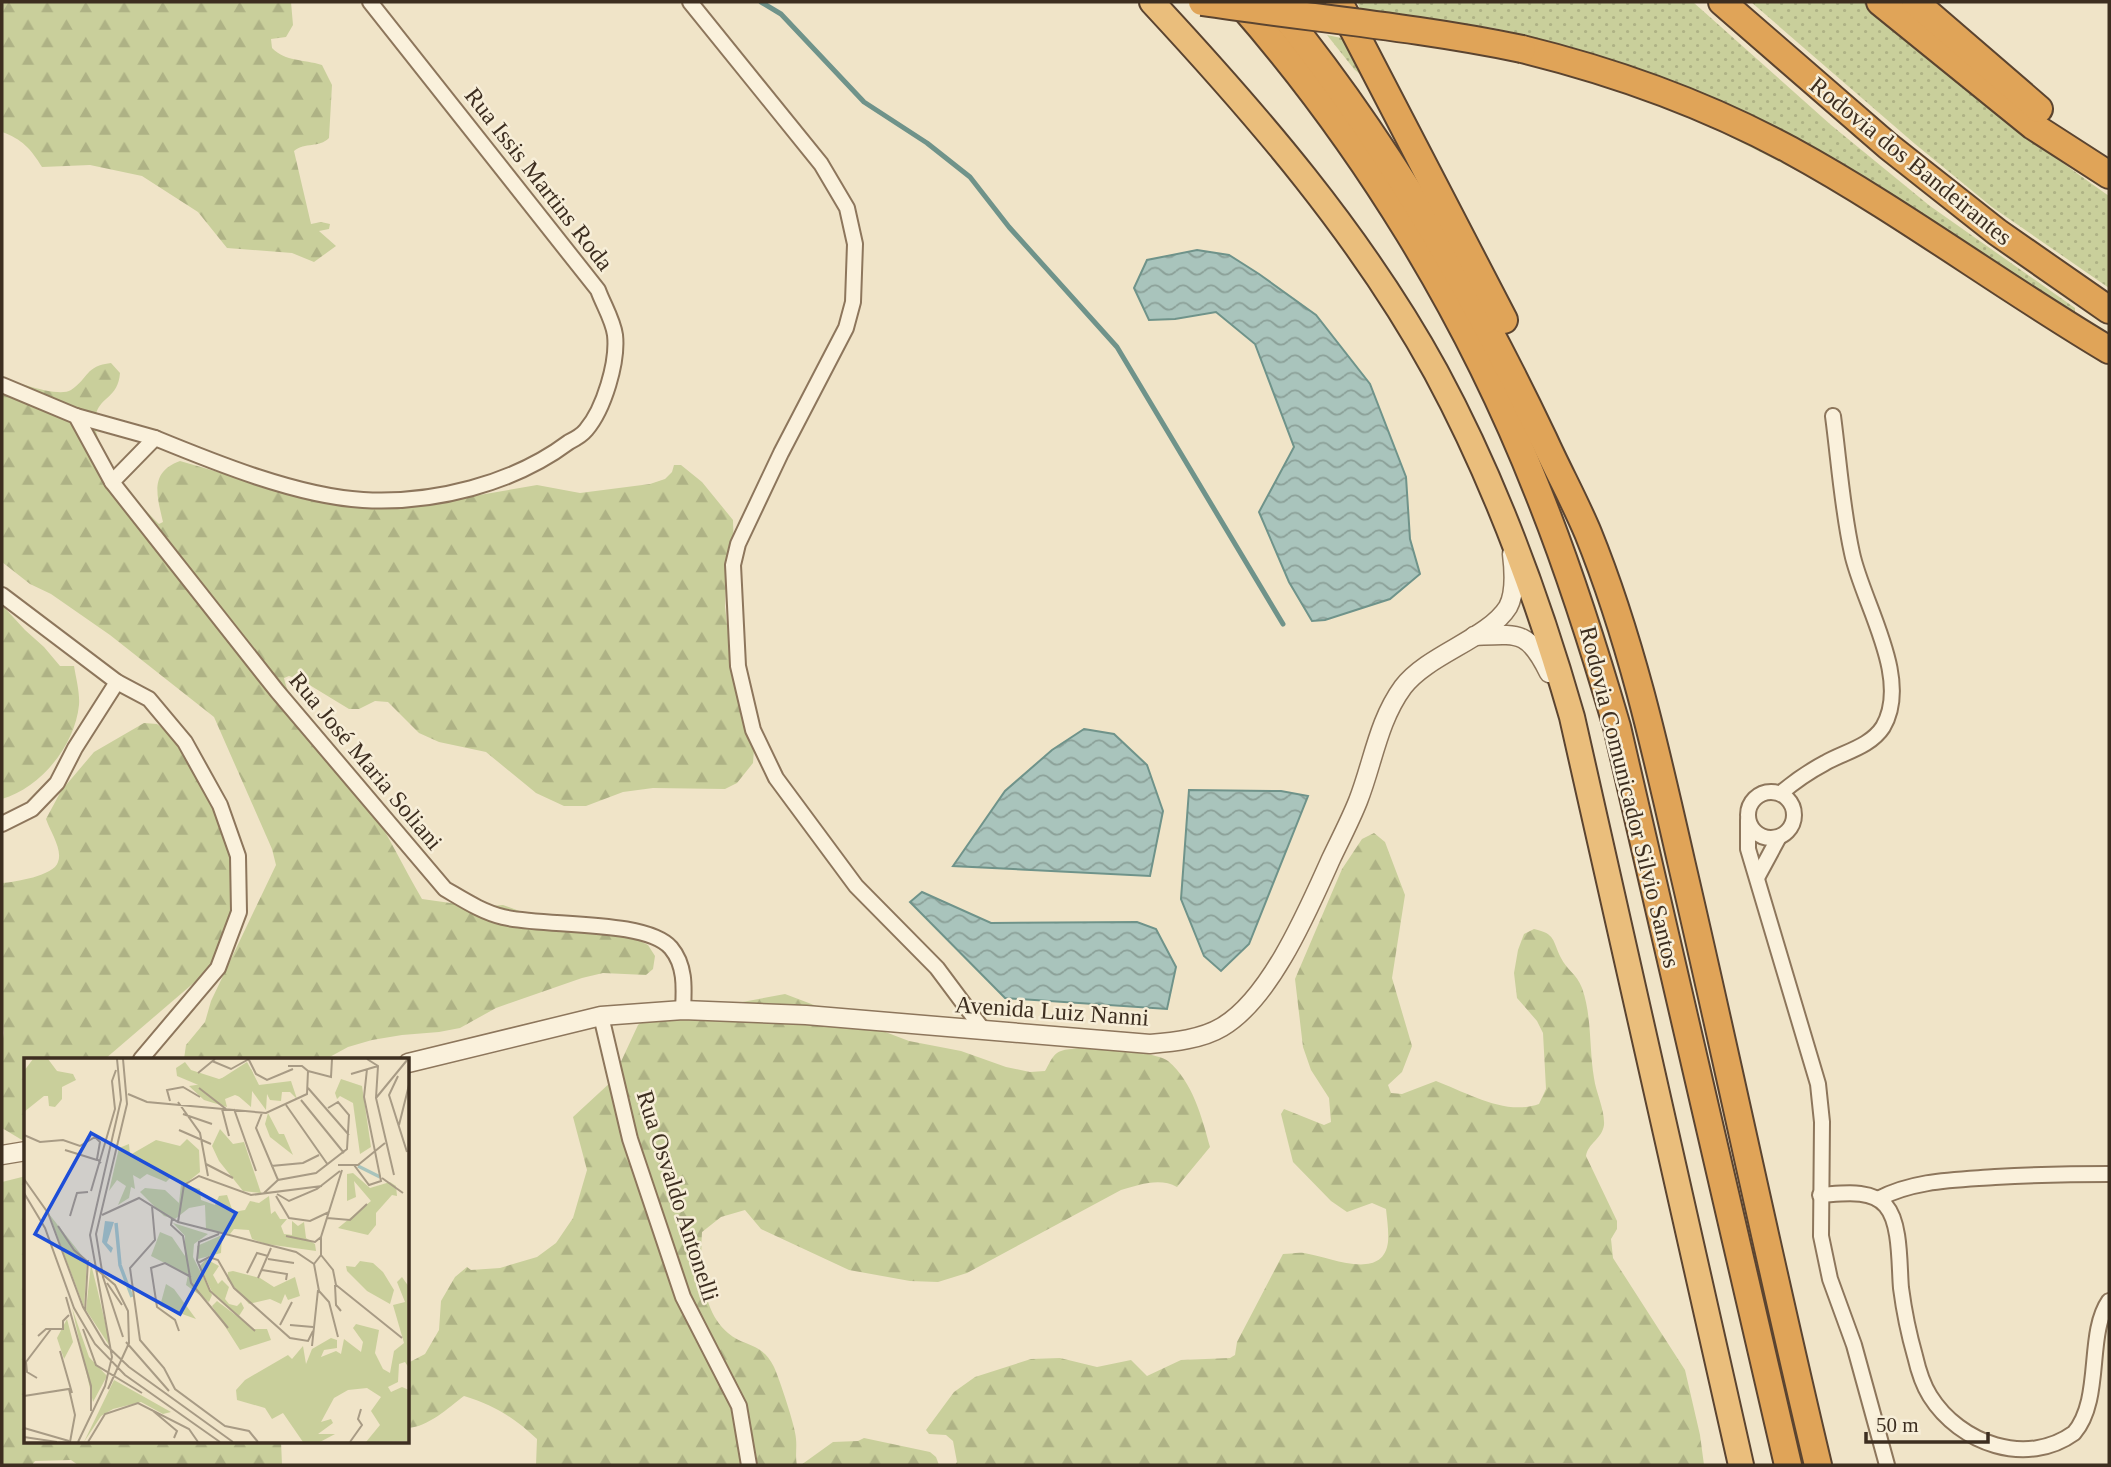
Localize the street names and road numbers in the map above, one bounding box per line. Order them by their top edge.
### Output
street label: Rodovia dos Bandeirantes [1805,72,2017,250]
street label: Rua Issis Martins Roda [460,82,619,276]
street label: Rodovia Comunicador Silvio Santos [1575,623,1685,971]
street label: Rua José Maria Soliani [284,667,448,855]
street label: Avenida Luiz Nanni [954,991,1150,1031]
street label: Rua Osvaldo Antonelli [632,1087,724,1305]

